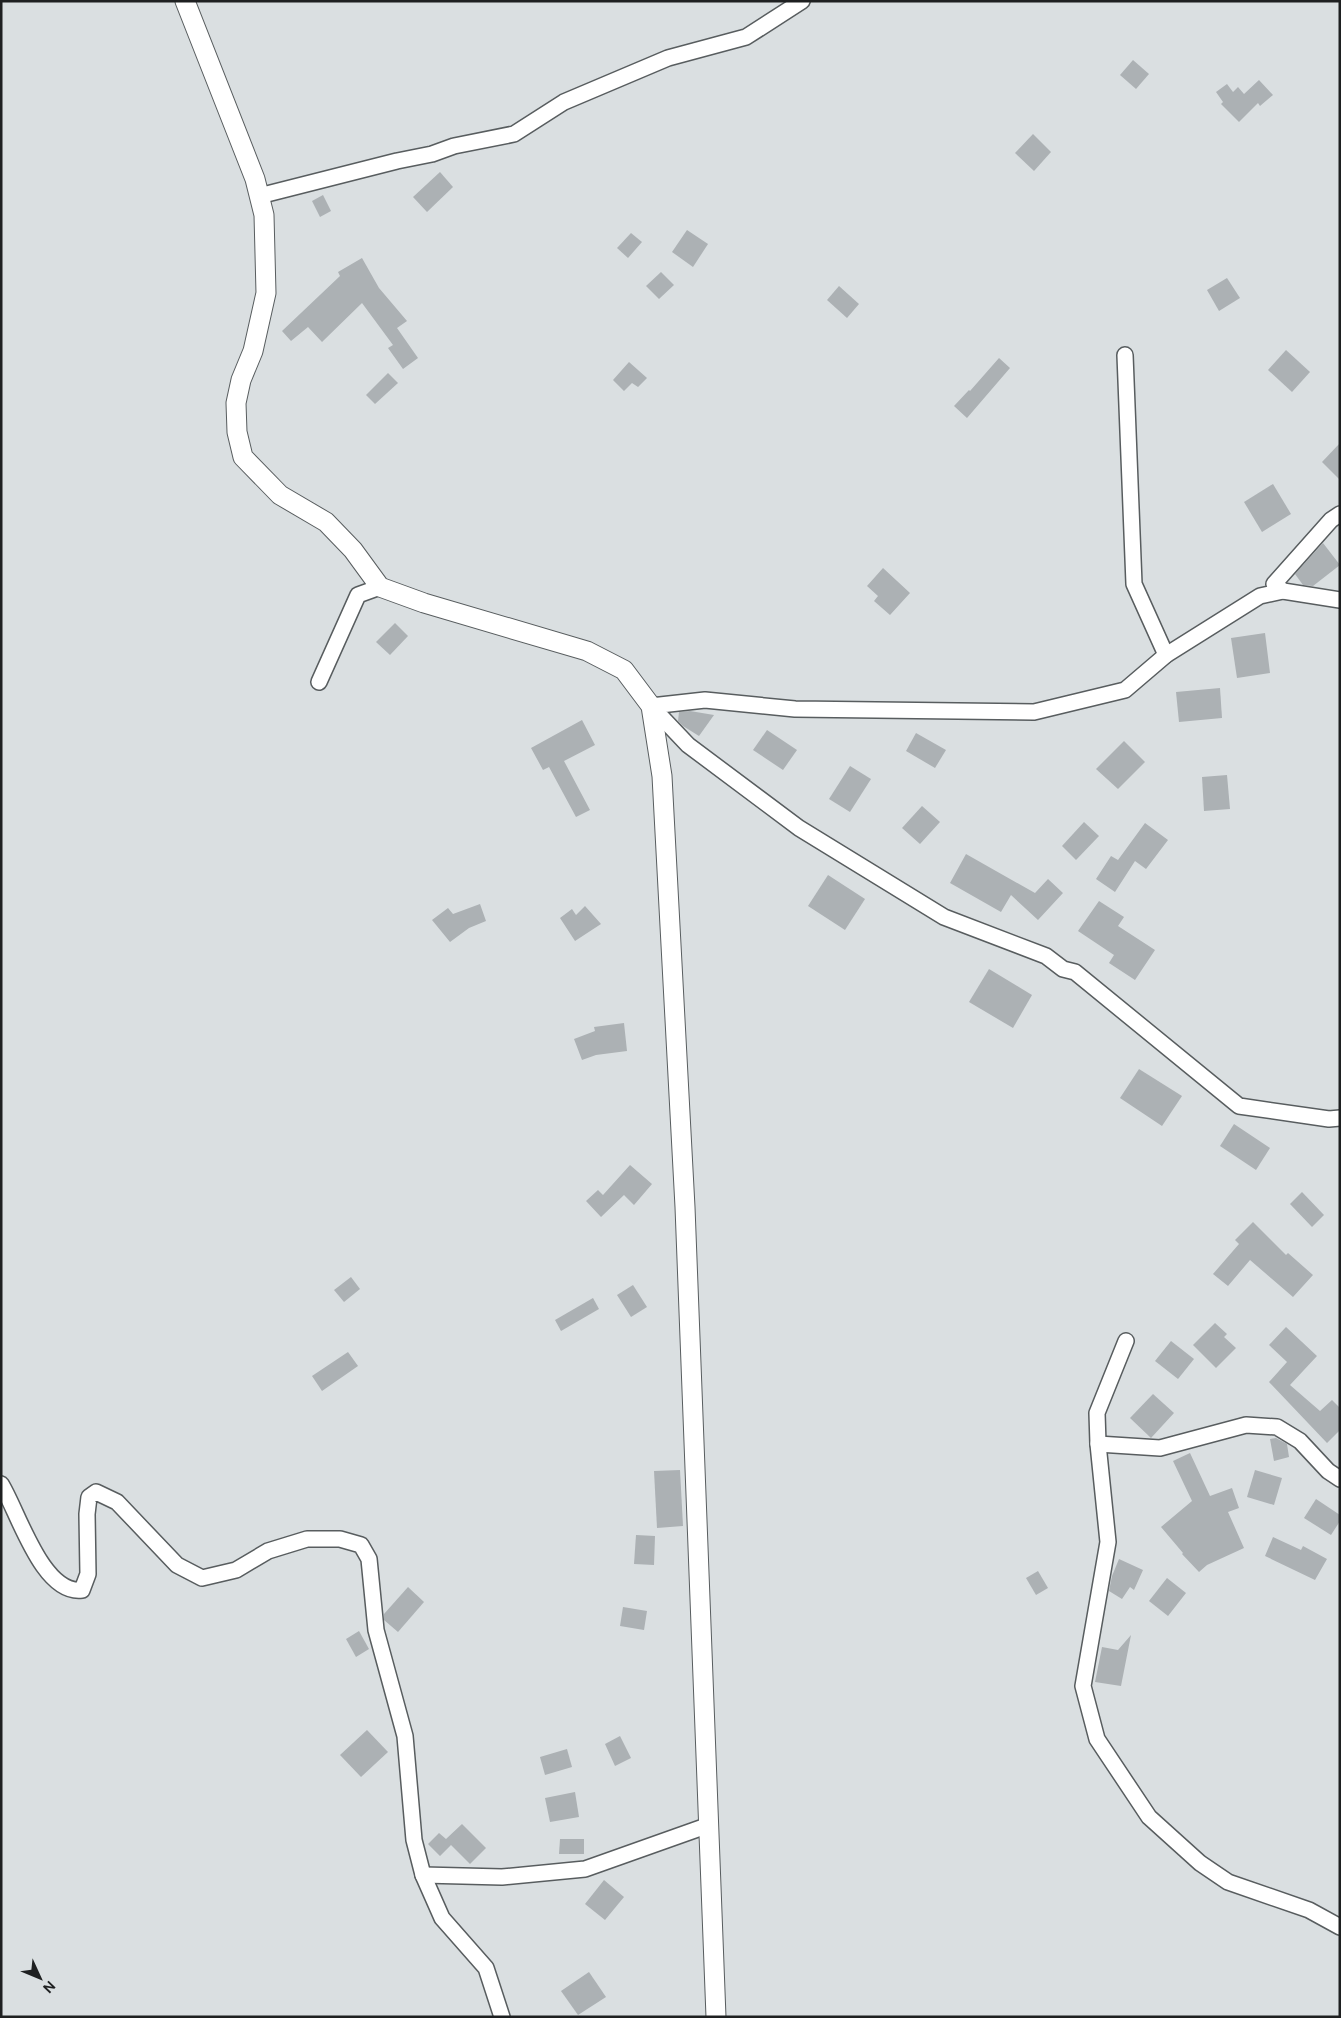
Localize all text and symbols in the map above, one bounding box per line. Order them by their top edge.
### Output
north arrow [15,1953,65,2003]
text: N [39,1977,59,1997]

